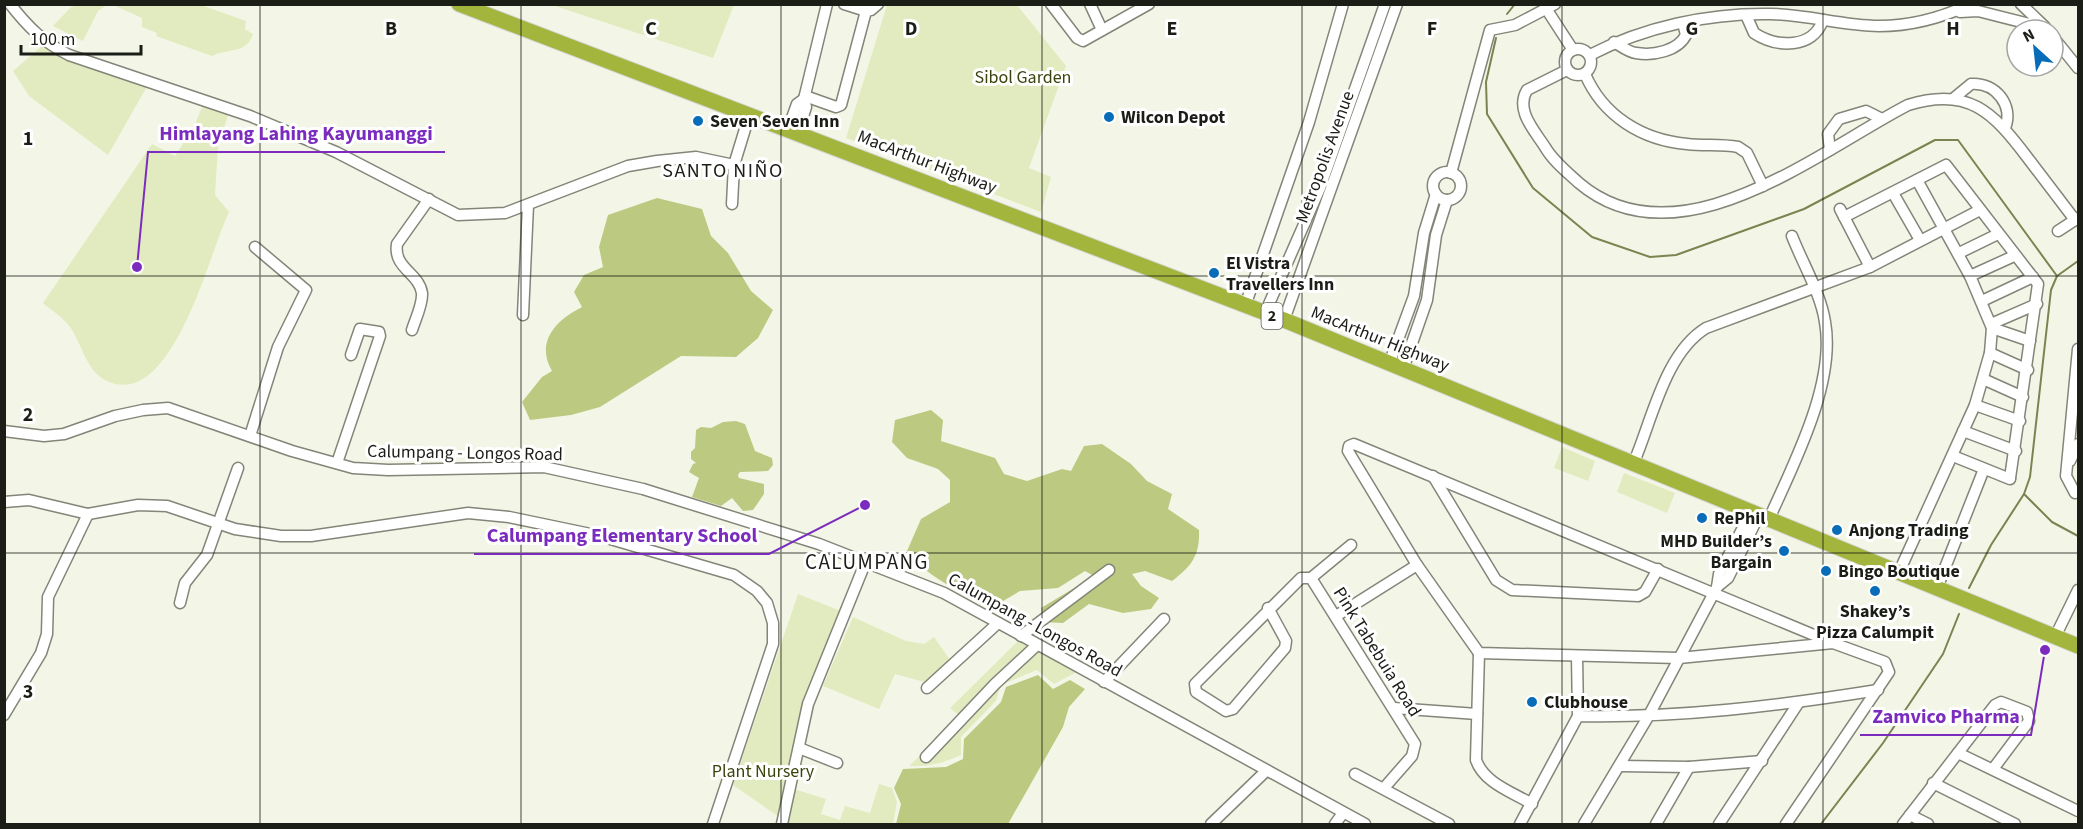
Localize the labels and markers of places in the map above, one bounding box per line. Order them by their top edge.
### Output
place label: Wilcon Depot [1121,105,1225,130]
place label: Seven Seven Inn [710,109,839,134]
marker: Wilcon Depot [1102,110,1116,124]
callout: Himlayang Lahing Kayumanggi [148,114,445,152]
marker: Seven Seven Inn [691,114,705,128]
place label: El Vistra Travellers Inn [1226,251,1334,297]
marker: El Vistra Travellers Inn [1207,266,1221,280]
place label: RePhil [1714,506,1765,531]
marker: RePhil [1695,511,1709,525]
callout: Calumpang Elementary School [474,516,769,554]
place label: Anjong Trading [1848,518,1969,543]
marker: Anjong Trading [1830,523,1844,537]
place label: MHD Builder’s Bargain [1660,529,1772,575]
marker: MHD Builder’s Bargain [1777,544,1791,558]
place label: Bingo Boutique [1838,559,1960,584]
marker: Bingo Boutique [1819,564,1833,578]
marker: Shakey’s Pizza Calumpit [1868,584,1882,598]
place label: Shakey’s Pizza Calumpit [1816,599,1934,645]
place label: Clubhouse [1544,690,1628,715]
marker: Clubhouse [1525,695,1539,709]
callout: Zamvico Pharma [1860,697,2031,735]

